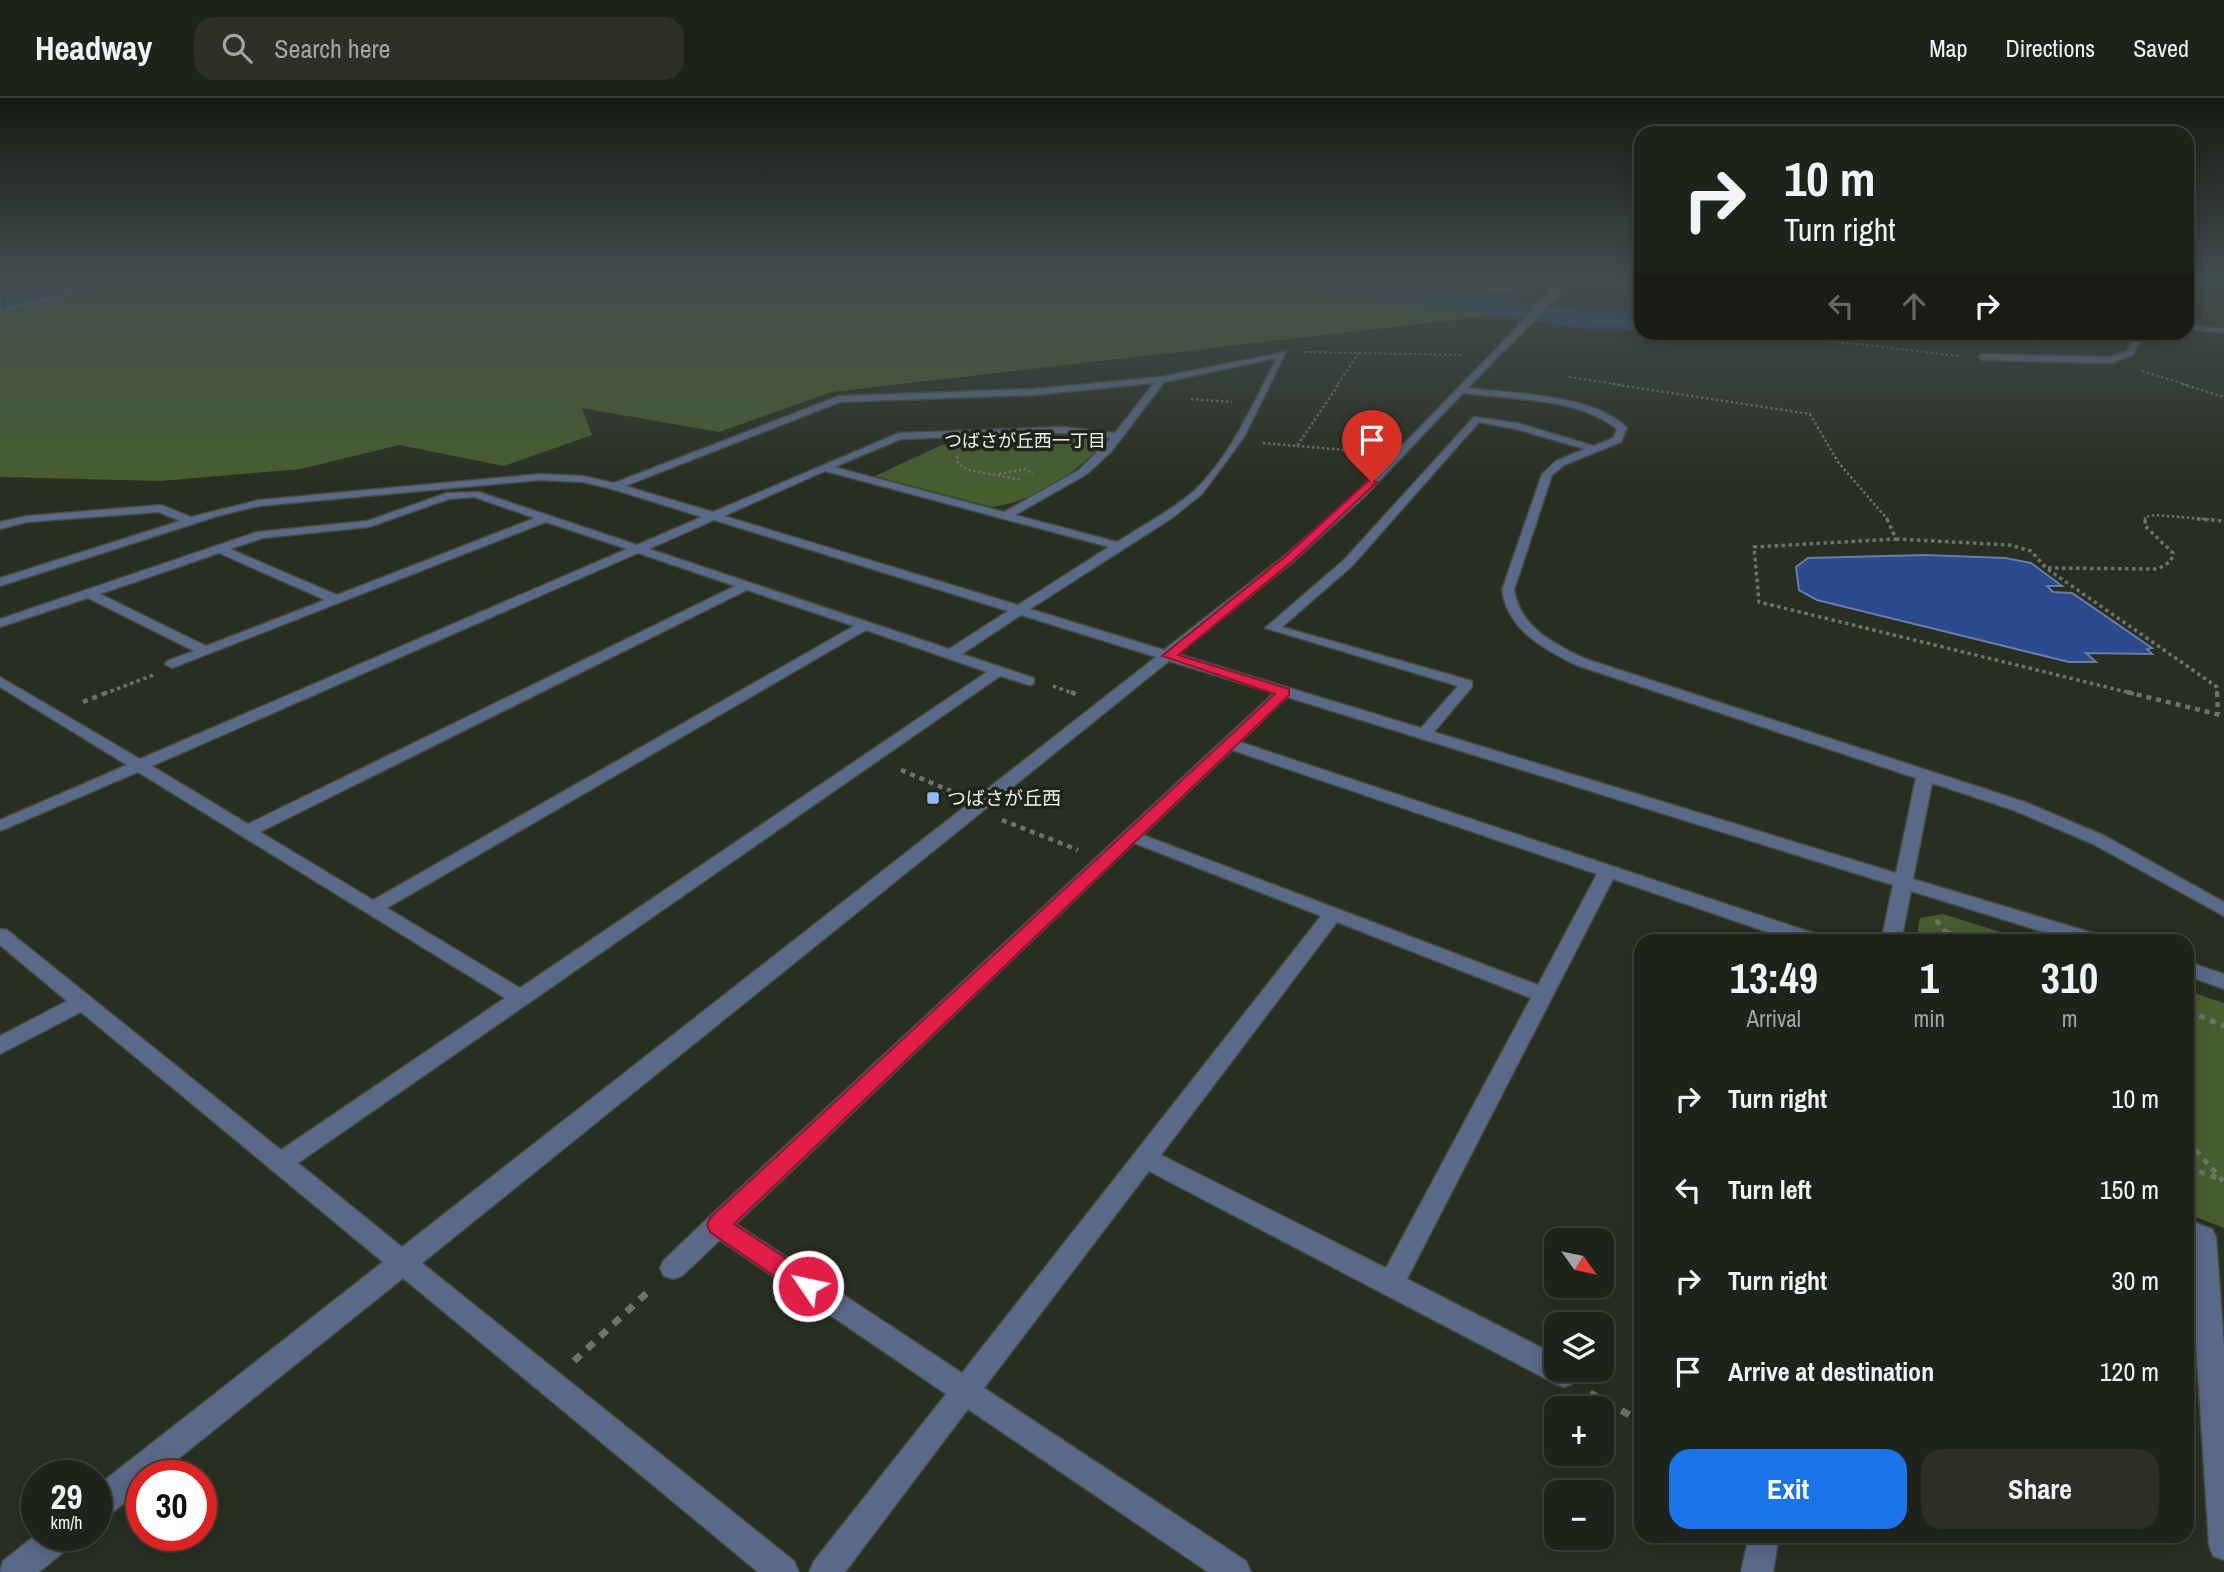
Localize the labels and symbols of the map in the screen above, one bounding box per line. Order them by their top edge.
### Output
pin [1342,410,1402,482]
district label: つばさが丘西一丁目 [944,428,1106,453]
place label: つばさが丘西 [947,785,1061,811]
marker: つばさが丘西 [925,790,941,806]
north arrow [1544,1228,1614,1298]
position arrow [771,1249,845,1323]
speed limit sign: 30 [126,1460,217,1551]

